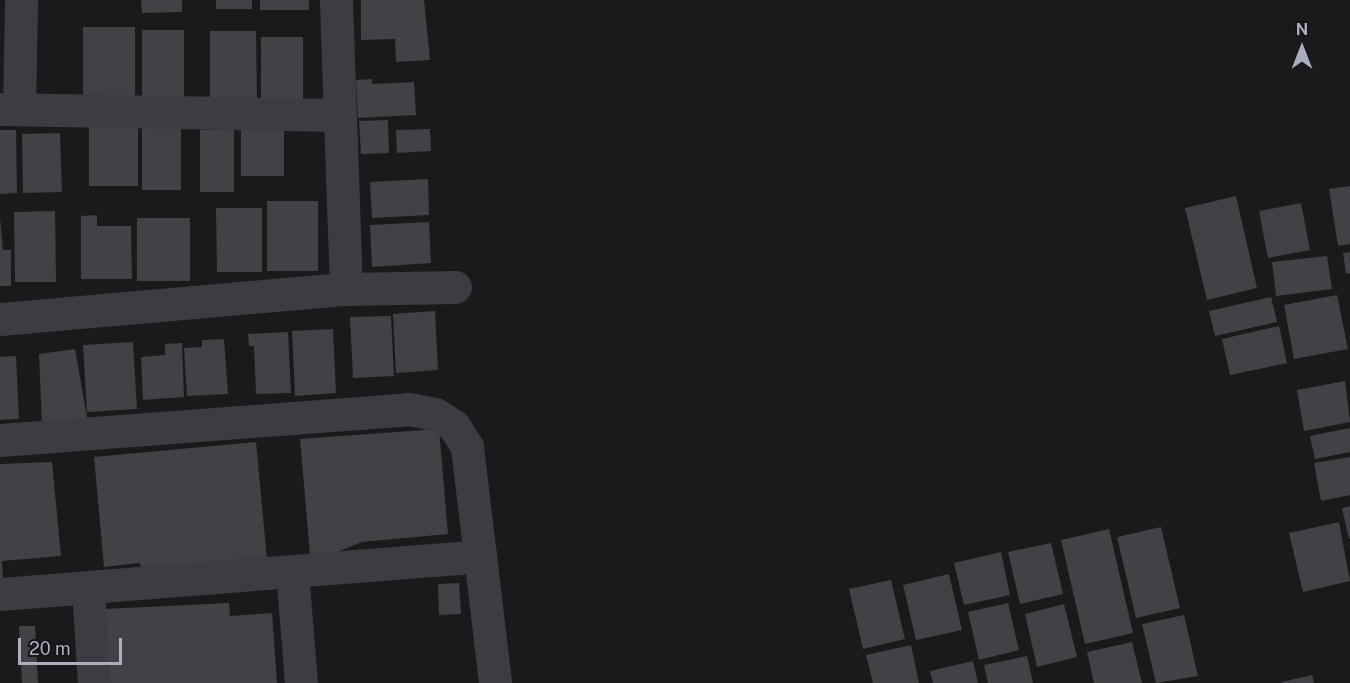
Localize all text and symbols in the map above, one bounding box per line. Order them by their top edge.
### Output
north arrow [1272,18,1332,78]
text: N [1296,20,1308,39]
scale bar [21,626,124,664]
text: 20 m [29,638,71,659]

